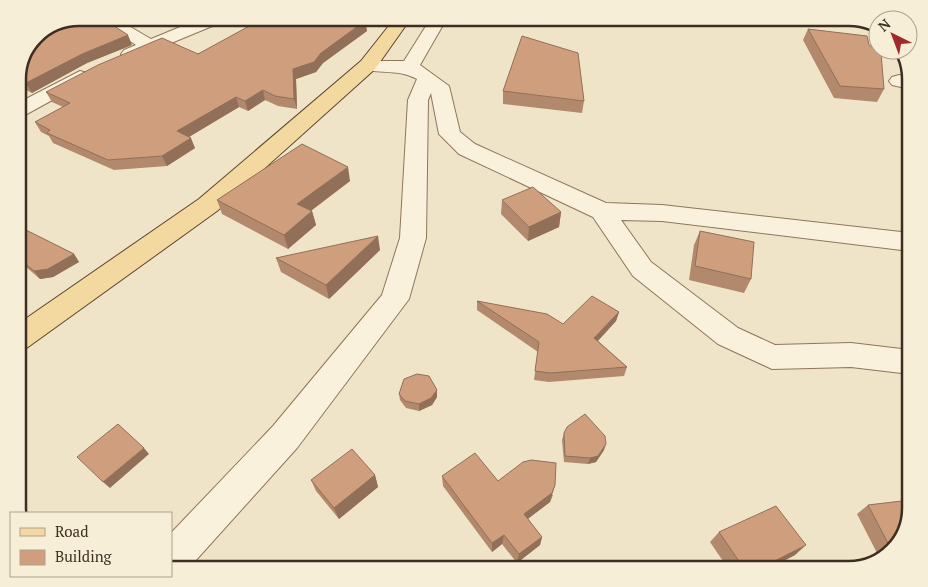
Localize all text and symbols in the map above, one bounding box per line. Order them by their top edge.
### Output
north arrow [868,10,918,60]
text: N [874,14,895,36]
legend [10,512,172,577]
text: Road [55,521,88,541]
text: Building [55,546,113,566]

